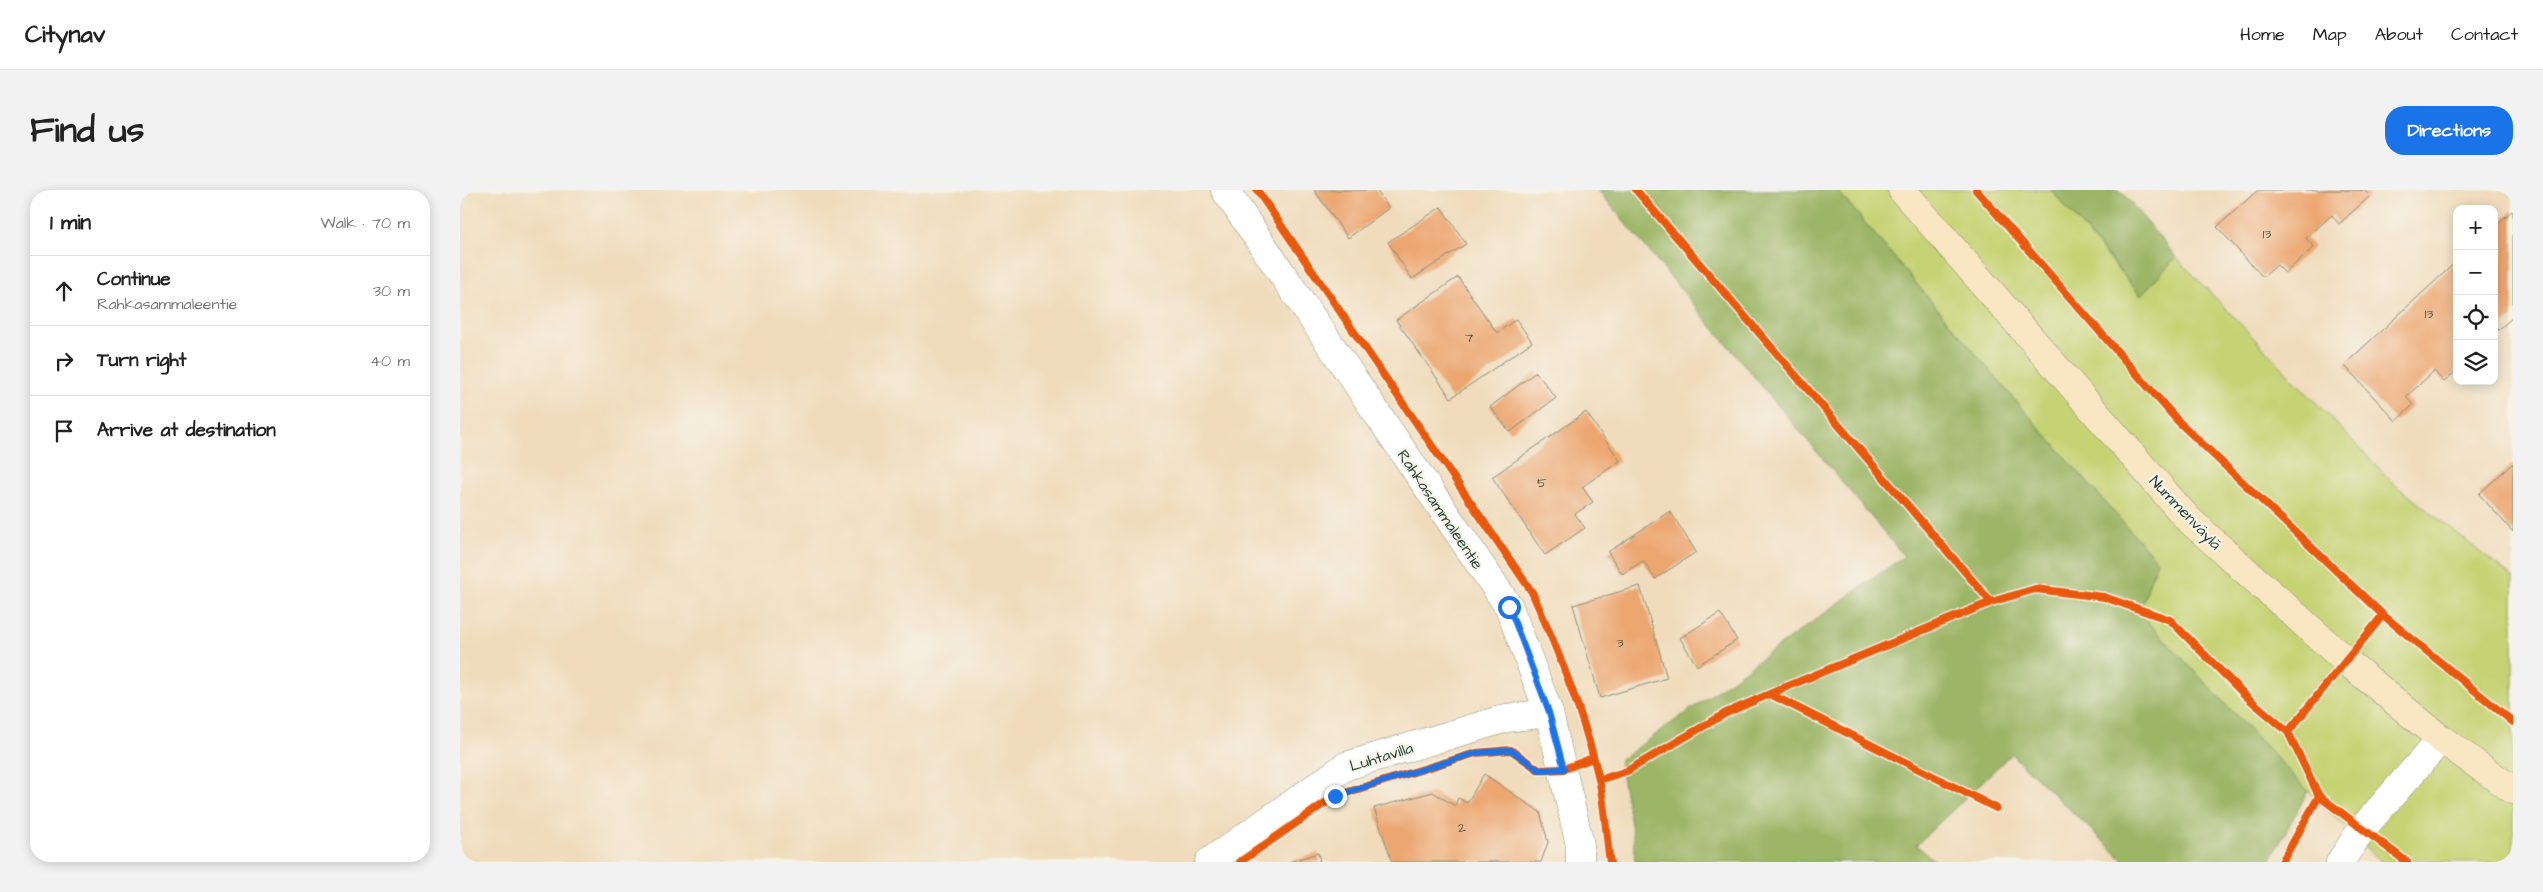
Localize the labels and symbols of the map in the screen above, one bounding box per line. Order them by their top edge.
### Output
house number: 13 [2263,224,2271,244]
house number: 13 [2425,304,2433,324]
house number: 7 [1465,328,1474,348]
street label: Rahkasammaleentie [1392,445,1489,574]
street label: Nummenväylä [2143,471,2226,555]
house number: 5 [1537,473,1547,493]
route start [1498,596,1521,619]
house number: 3 [1616,633,1624,653]
street label: Luhtavilla [1347,737,1416,777]
route end [1324,785,1347,808]
house number: 2 [1458,818,1466,838]

